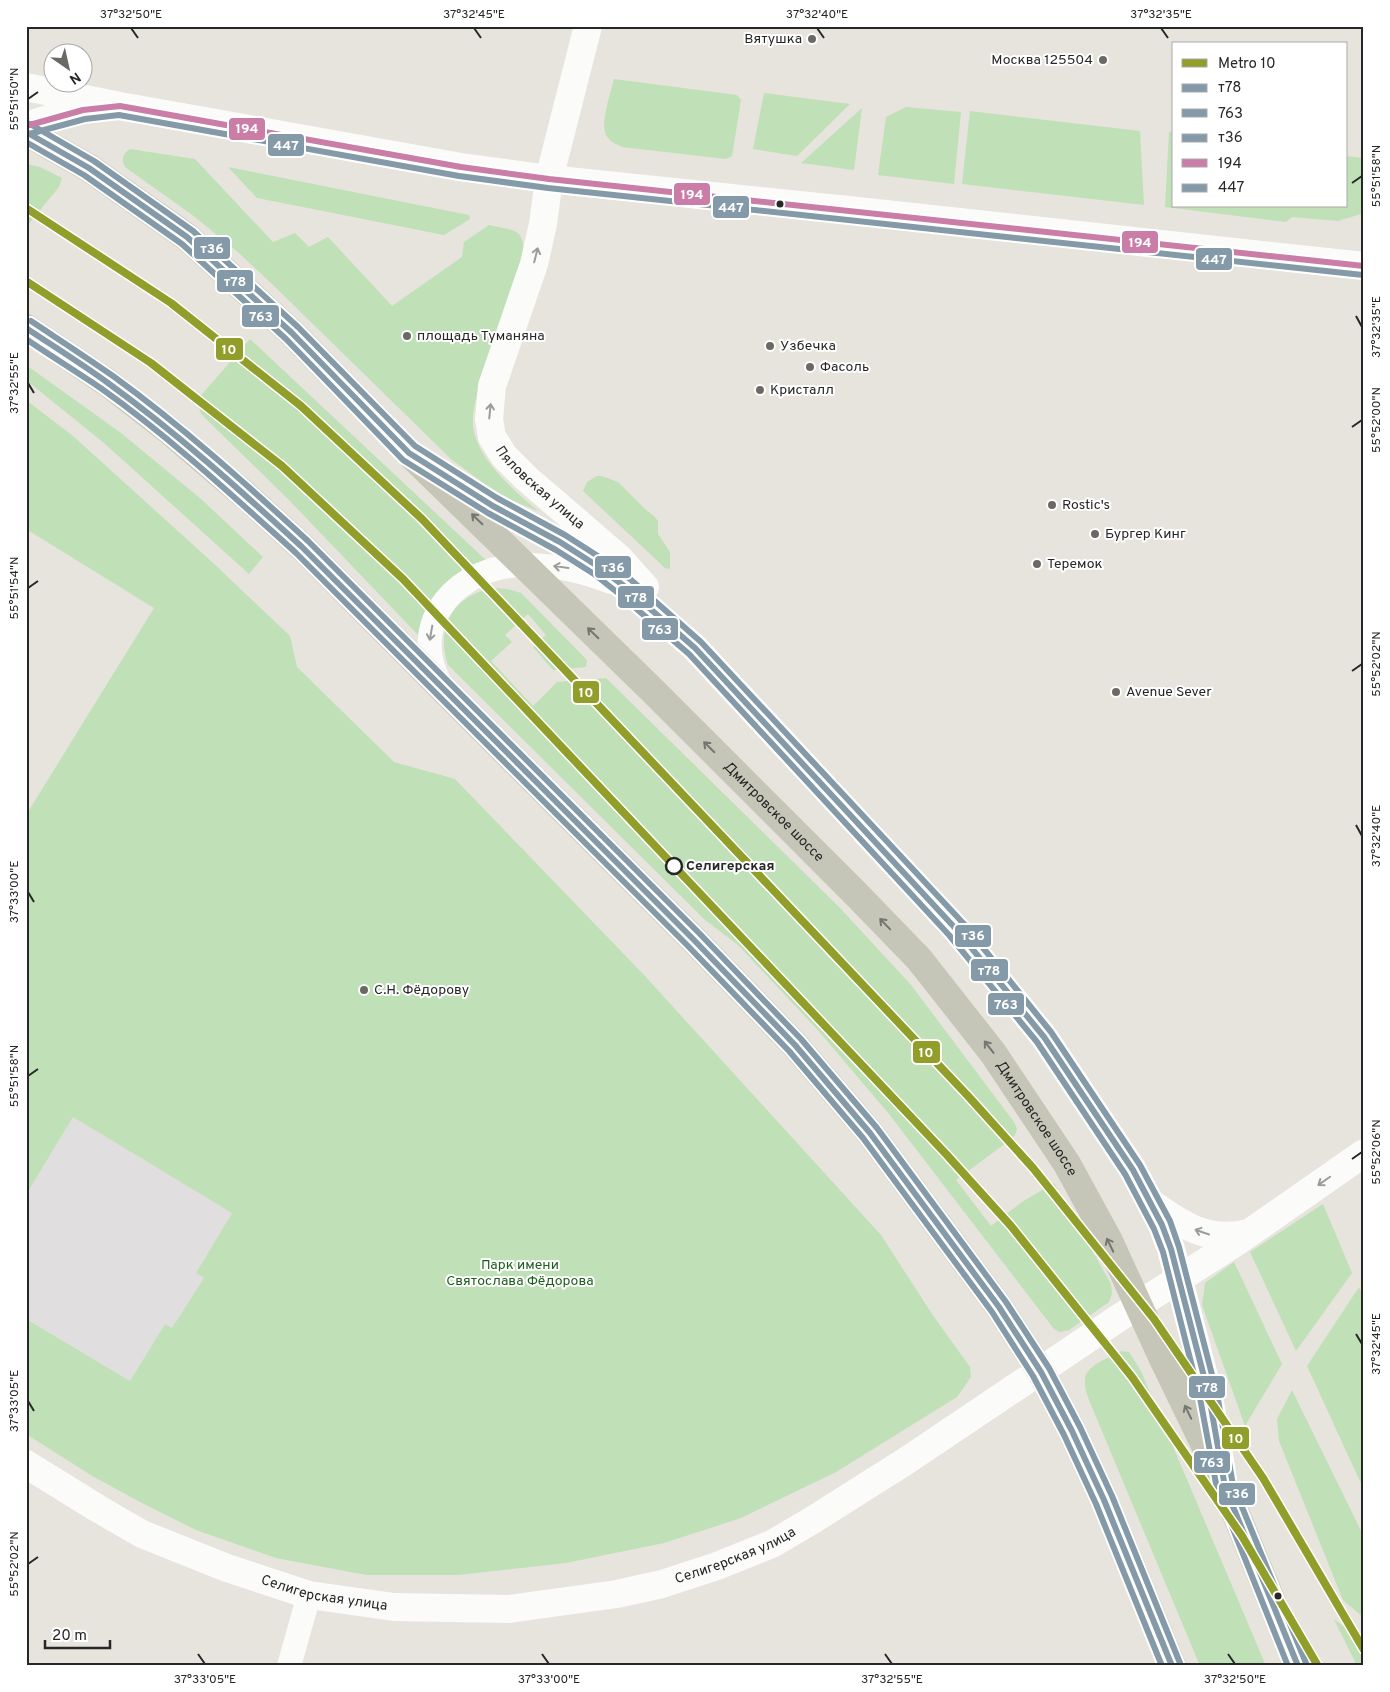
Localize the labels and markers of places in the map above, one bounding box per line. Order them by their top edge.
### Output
place label: Вятушка [744,31,802,48]
marker: Вятушка [806,33,818,45]
place label: Москва 125504 [991,52,1093,69]
marker: Москва 125504 [1097,54,1109,66]
unlabelled marker [775,199,785,209]
place label: площадь Туманяна [417,328,545,345]
marker: площадь Туманяна [401,330,413,342]
place label: Узбечка [780,338,836,355]
marker: Узбечка [764,340,776,352]
place label: Фасоль [820,359,869,376]
marker: Фасоль [804,361,816,373]
place label: Кристалл [770,382,834,399]
marker: Кристалл [754,384,766,396]
place label: Rostic's [1062,497,1110,514]
marker: Rostic's [1046,499,1058,511]
place label: Бургер Кинг [1105,526,1186,543]
marker: Бургер Кинг [1089,528,1101,540]
place label: Теремок [1047,556,1103,573]
marker: Теремок [1031,558,1043,570]
place label: Avenue Sever [1126,684,1212,701]
marker: Avenue Sever [1110,686,1122,698]
marker: Селигерская [665,857,683,875]
place label: Селигерская [686,858,775,875]
place label: С.Н. Фёдорову [374,982,469,999]
marker: С.Н. Фёдорову [358,984,370,996]
unlabelled marker [1273,1591,1283,1601]

